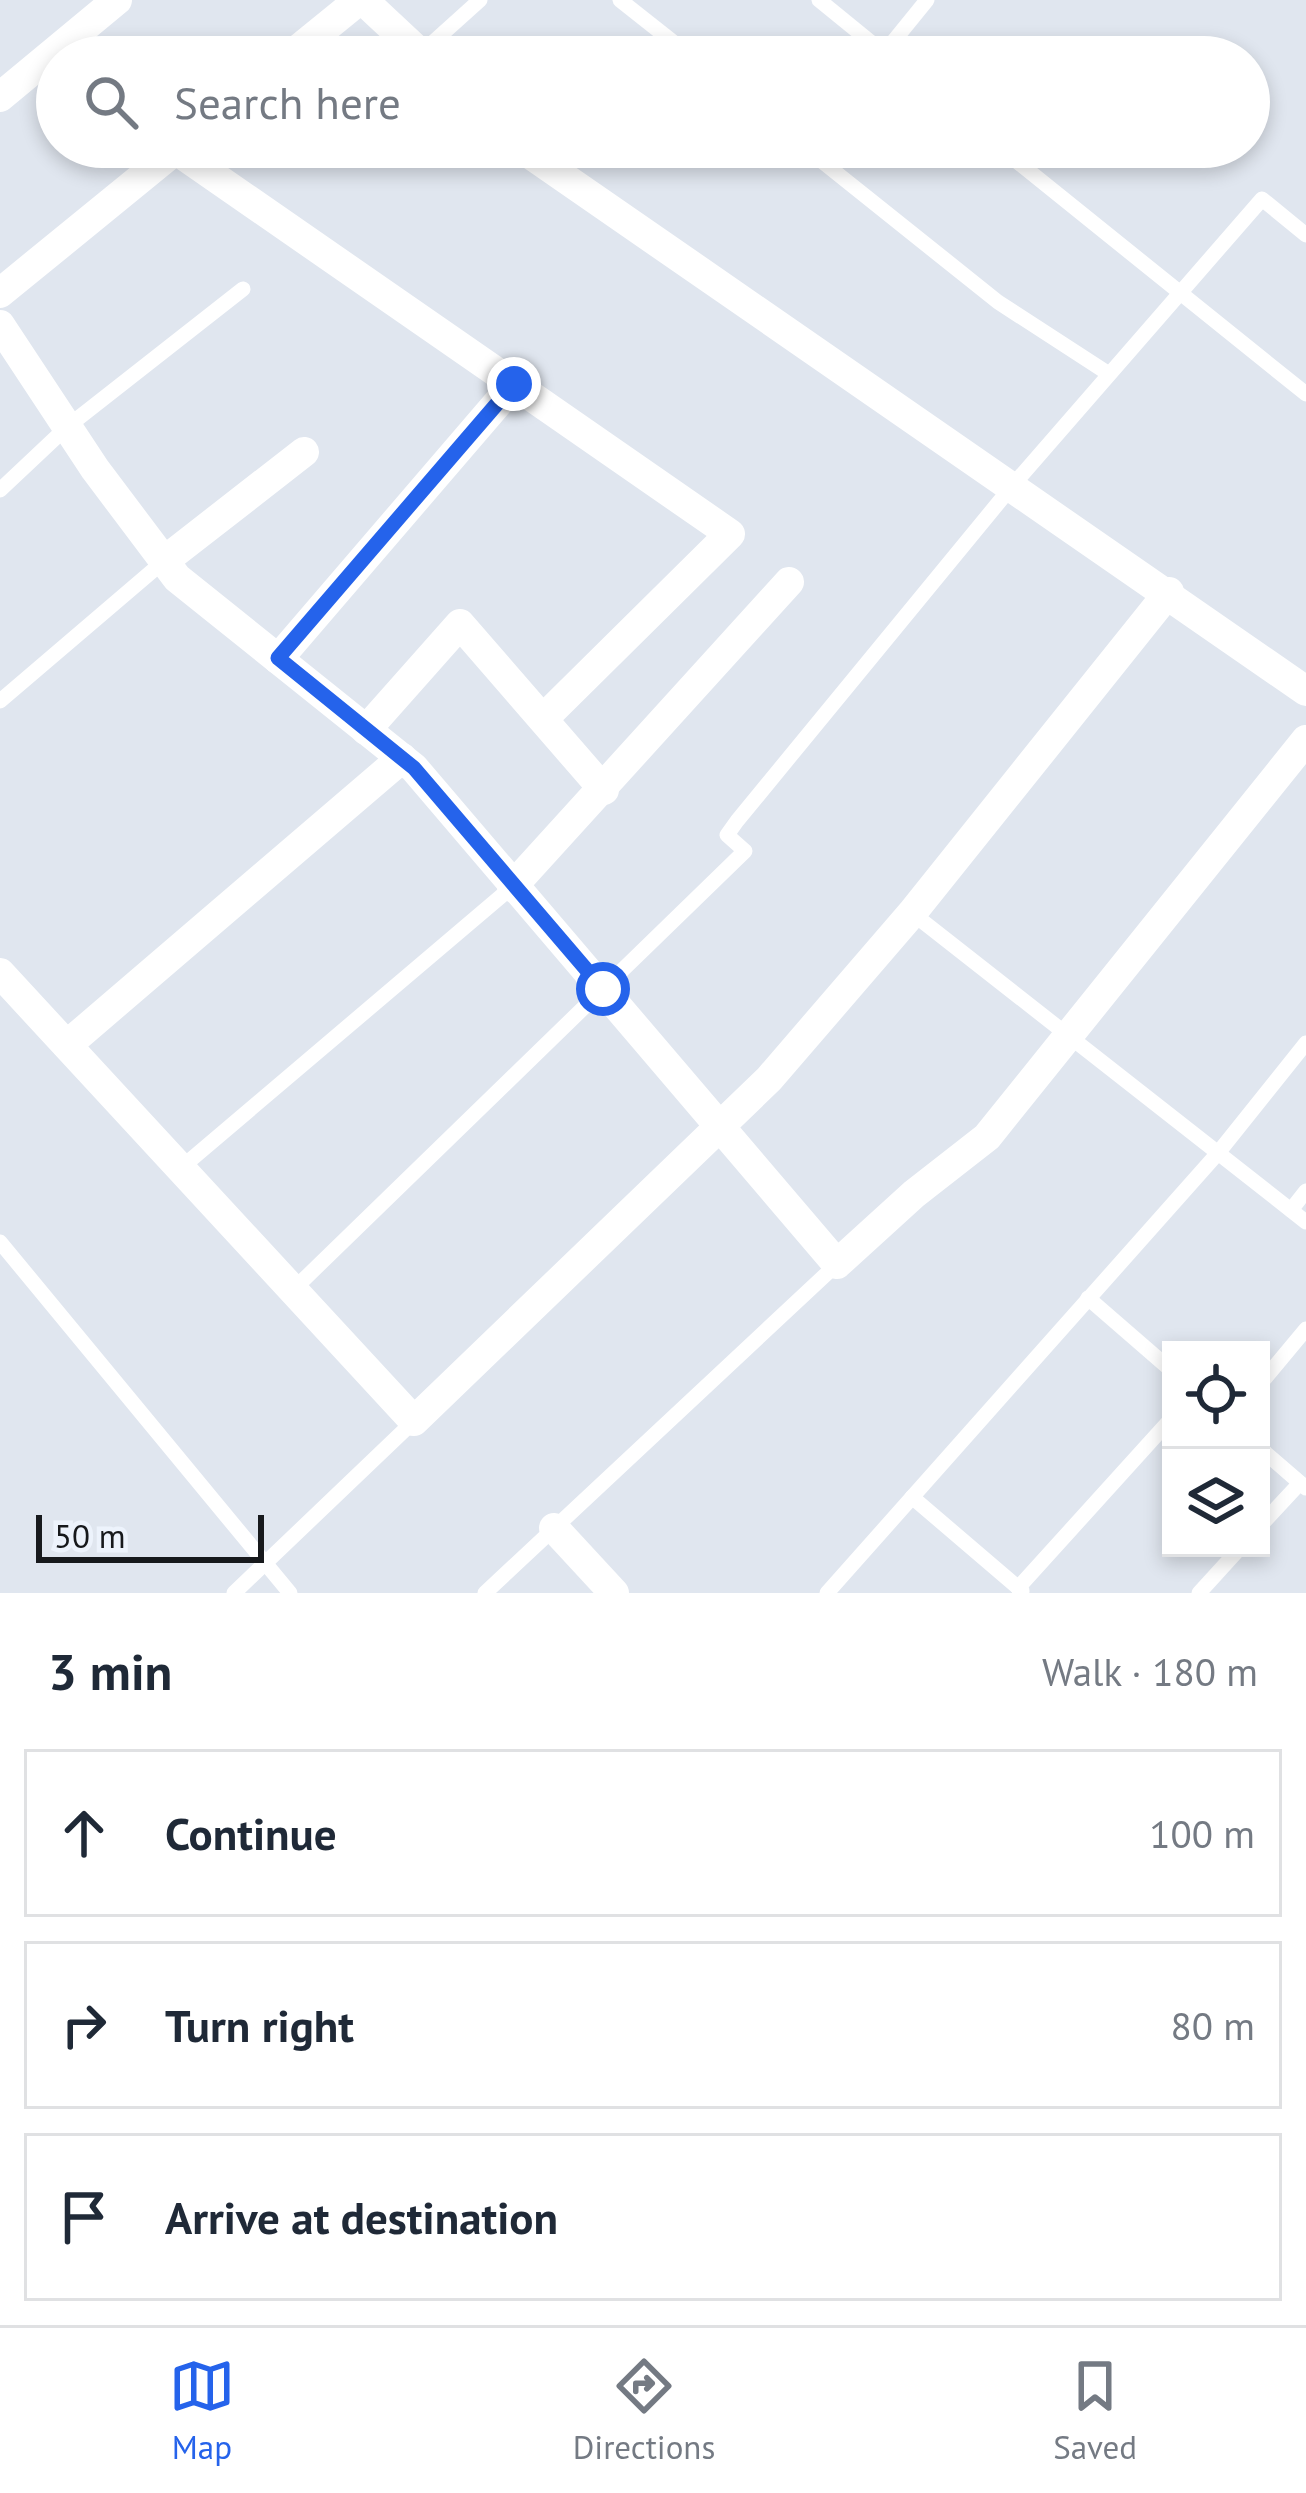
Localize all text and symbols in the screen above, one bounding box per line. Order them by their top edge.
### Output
search box [36,36,1270,168]
icon: search [78,69,144,135]
text: Search here [174,73,401,131]
route end [487,357,541,411]
route start [576,962,630,1016]
map controls [1162,1341,1270,1557]
button: locate [1162,1341,1270,1449]
button: layers [1162,1449,1270,1557]
scale bar [36,1509,264,1562]
text: 50 m [54,1514,126,1557]
text: 3 min [48,1638,172,1704]
text: Walk · 180 m [1042,1646,1258,1697]
icon: ahead [51,1800,117,1866]
text: Continue [165,1804,337,1862]
text: 100 m [1149,1808,1255,1859]
icon: right [51,1992,117,2058]
text: Turn right [165,1996,354,2054]
text: 80 m [1170,2000,1255,2051]
icon: arrive [51,2184,117,2250]
text: Arrive at destination [165,2188,558,2246]
tab: Map [169,2353,235,2468]
tab: Directions [573,2353,715,2468]
tab: Saved [1053,2353,1137,2468]

